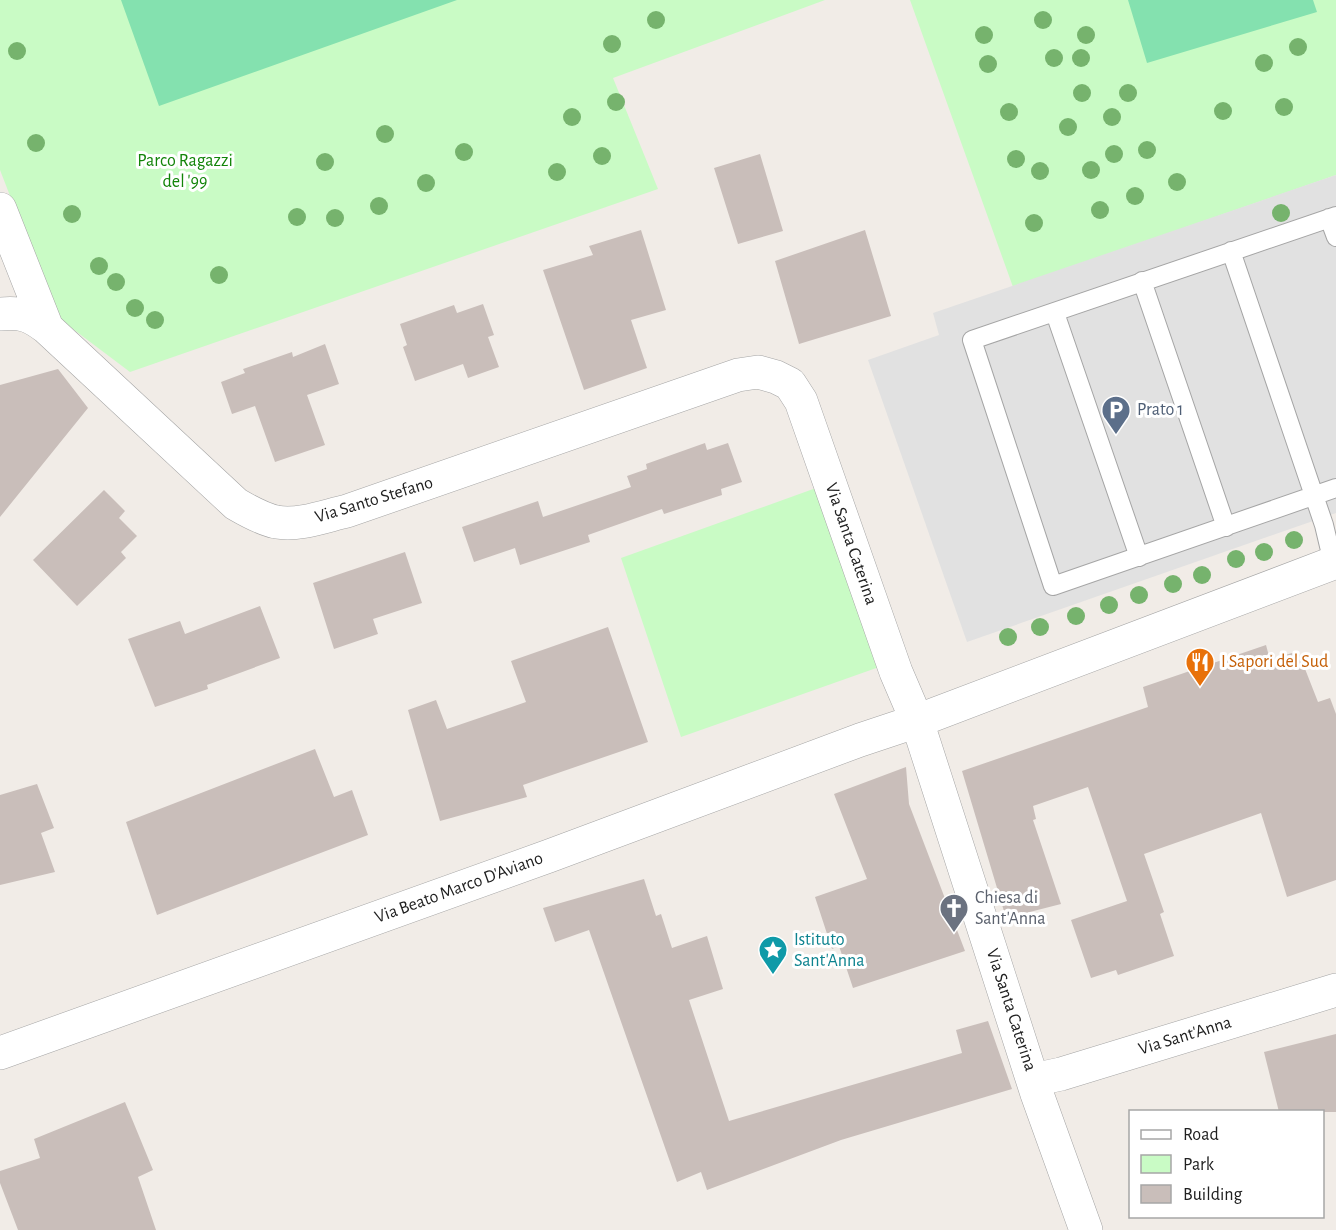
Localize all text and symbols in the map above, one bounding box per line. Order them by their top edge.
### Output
park label: Parco Ragazzi del '99 [137,152,233,191]
parking icon: Prato 1 [1100,394,1132,436]
place label: Prato 1 [1137,401,1184,419]
street label: Via Santo Stefano [313,473,435,527]
street label: Via Santa Caterina [822,481,880,607]
restaurant icon: I Sapori del Sud [1184,646,1216,688]
place label: I Sapori del Sud [1221,653,1328,671]
street label: Via Beato Marco D'Aviano [373,849,546,927]
place label: Chiesa di Sant'Anna [975,889,1046,928]
church icon: Chiesa di Sant'Anna [938,892,970,934]
place label: Istituto Sant'Anna [794,931,865,970]
place icon: Istituto Sant'Anna [757,934,789,976]
street label: Via Santa Caterina [983,947,1039,1073]
street label: Via Sant'Anna [1136,1013,1234,1059]
legend [1129,1110,1324,1218]
text: Road [1183,1126,1219,1144]
text: Park [1183,1156,1215,1174]
text: Building [1183,1186,1243,1204]

